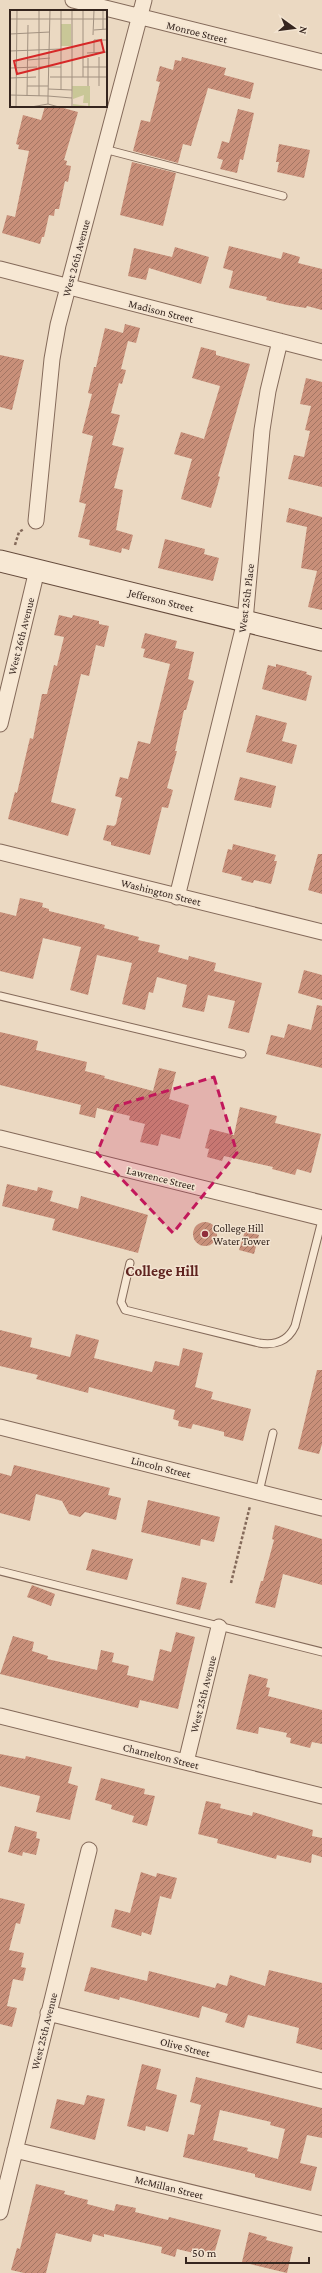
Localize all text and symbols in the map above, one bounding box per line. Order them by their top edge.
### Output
north arrow [274,8,314,48]
inset map [10,10,107,107]
street label: Monroe Street [165,19,229,45]
text: N [297,25,310,36]
street label: West 26th Avenue [60,218,92,298]
street label: Madison Street [127,297,195,325]
street label: West 25th Place [236,563,256,633]
street label: Jefferson Street [126,586,195,615]
street label: West 26th Avenue [6,596,36,676]
street label: Washington Street [120,876,202,909]
street label: Lawrence Street [125,1164,197,1192]
place label: College Hill Water Tower [213,1222,270,1247]
marker: College Hill Water Tower [200,1229,210,1239]
district label: College Hill [125,1263,199,1279]
street label: Lincoln Street [130,1454,192,1480]
street label: West 25th Avenue [188,1654,218,1734]
street label: Charnelton Street [122,1741,201,1771]
street label: West 25th Avenue [29,1991,59,2071]
street label: Olive Street [159,2035,211,2059]
street label: McMillan Street [133,2173,205,2201]
scale bar [186,2239,309,2265]
text: 50 m [192,2246,217,2260]

